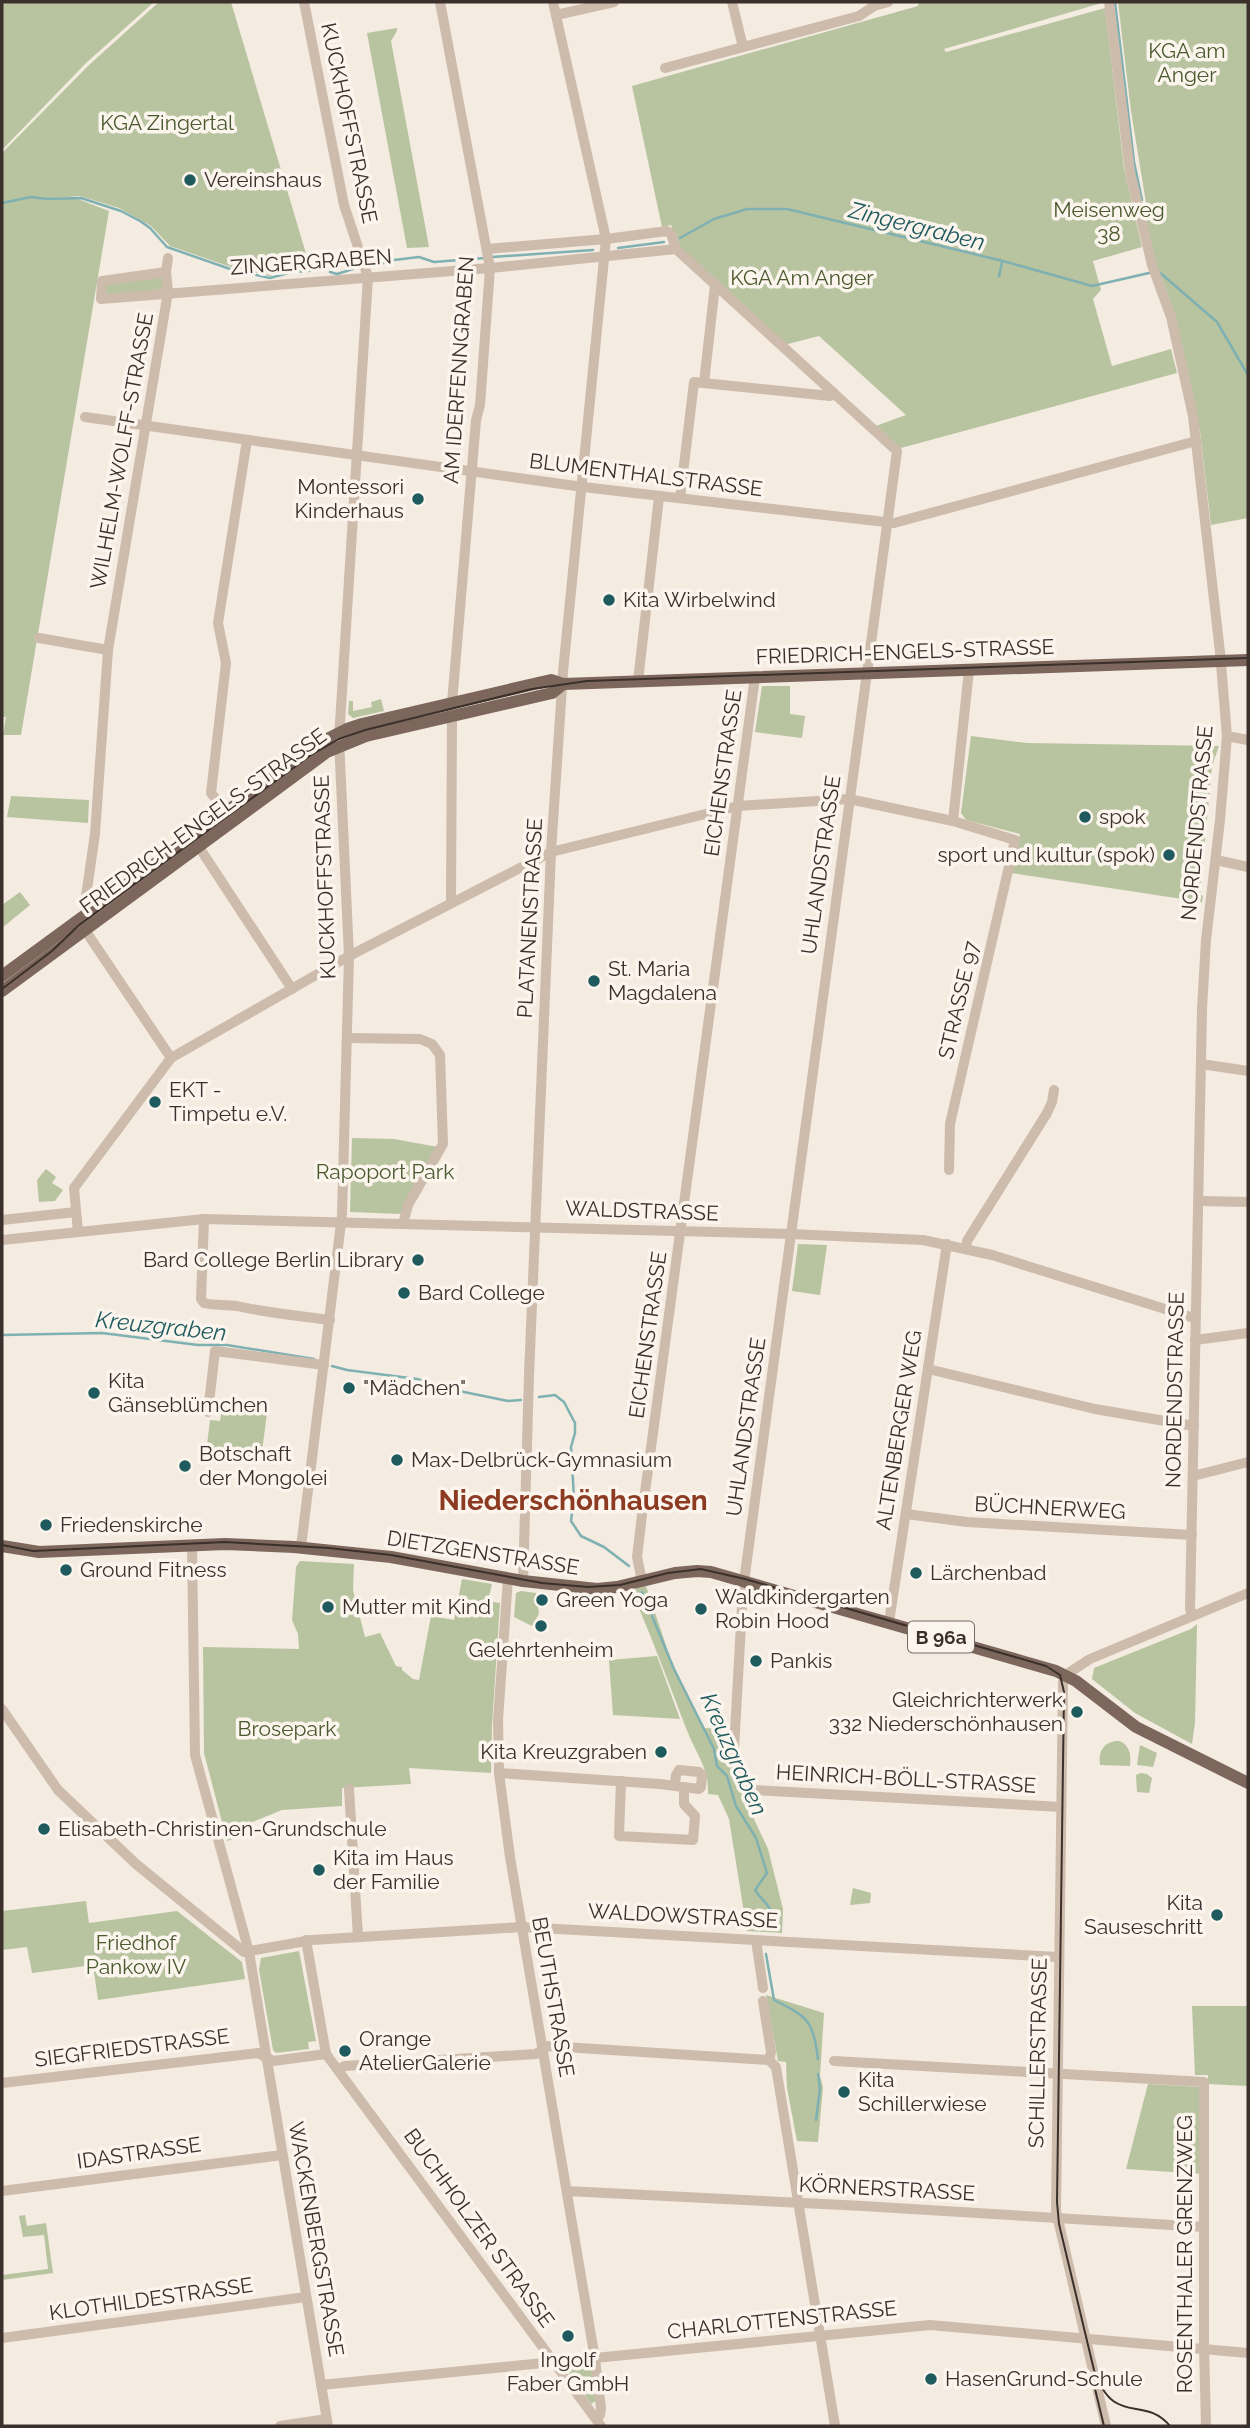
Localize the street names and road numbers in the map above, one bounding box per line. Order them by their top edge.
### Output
street label: KUCKHOFFSTRASSE [316,20,383,225]
street label: ZINGERGRABEN [229,243,393,280]
street label: AM IDERFENNGRABEN [438,255,479,485]
street label: WILHELM-WOLFF-STRASSE [85,311,158,591]
street label: BLUMENTHALSTRASSE [528,448,764,501]
street label: FRIEDRICH-ENGELS-STRASSE [755,634,1055,669]
street label: EICHENSTRASSE [698,688,747,858]
street label: FRIEDRICH-ENGELS-STRASSE [74,723,331,919]
street label: NORDENDSTRASSE [1176,724,1218,922]
street label: KUCKHOFFSTRASSE [308,774,341,980]
street label: UHLANDSTRASSE [796,774,845,956]
street label: PLATANENSTRASSE [512,817,547,1019]
street label: STRASSE 97 [933,938,984,1061]
street label: WALDSTRASSE [565,1195,719,1226]
street label: EICHENSTRASSE [623,1250,672,1420]
street label: NORDENDSTRASSE [1160,1292,1189,1488]
street label: ALTENBERGER WEG [870,1328,927,1532]
street label: UHLANDSTRASSE [721,1336,770,1518]
street label: BÜCHNERWEG [974,1491,1126,1524]
street label: DIETZGENSTRASSE [385,1525,581,1580]
road number: B 96a [908,1622,974,1652]
street label: HEINRICH-BÖLL-STRASSE [775,1759,1037,1798]
street label: WALDOWSTRASSE [587,1898,779,1933]
street label: BEUTHSTRASSE [527,1915,580,2079]
street label: SCHILLERSTRASSE [1023,1958,1052,2148]
street label: SIEGFRIEDSTRASSE [33,2023,231,2072]
street label: ROSENTHALER GRENZWEG [1172,2115,1197,2393]
street label: WACKENBERGSTRASSE [283,2119,349,2358]
street label: BUCHHOLZER STRASSE [399,2123,560,2332]
street label: IDASTRASSE [75,2131,203,2174]
street label: KÖRNERSTRASSE [798,2171,976,2206]
street label: KLOTHILDESTRASSE [48,2272,254,2325]
street label: CHARLOTTENSTRASSE [666,2295,898,2344]

